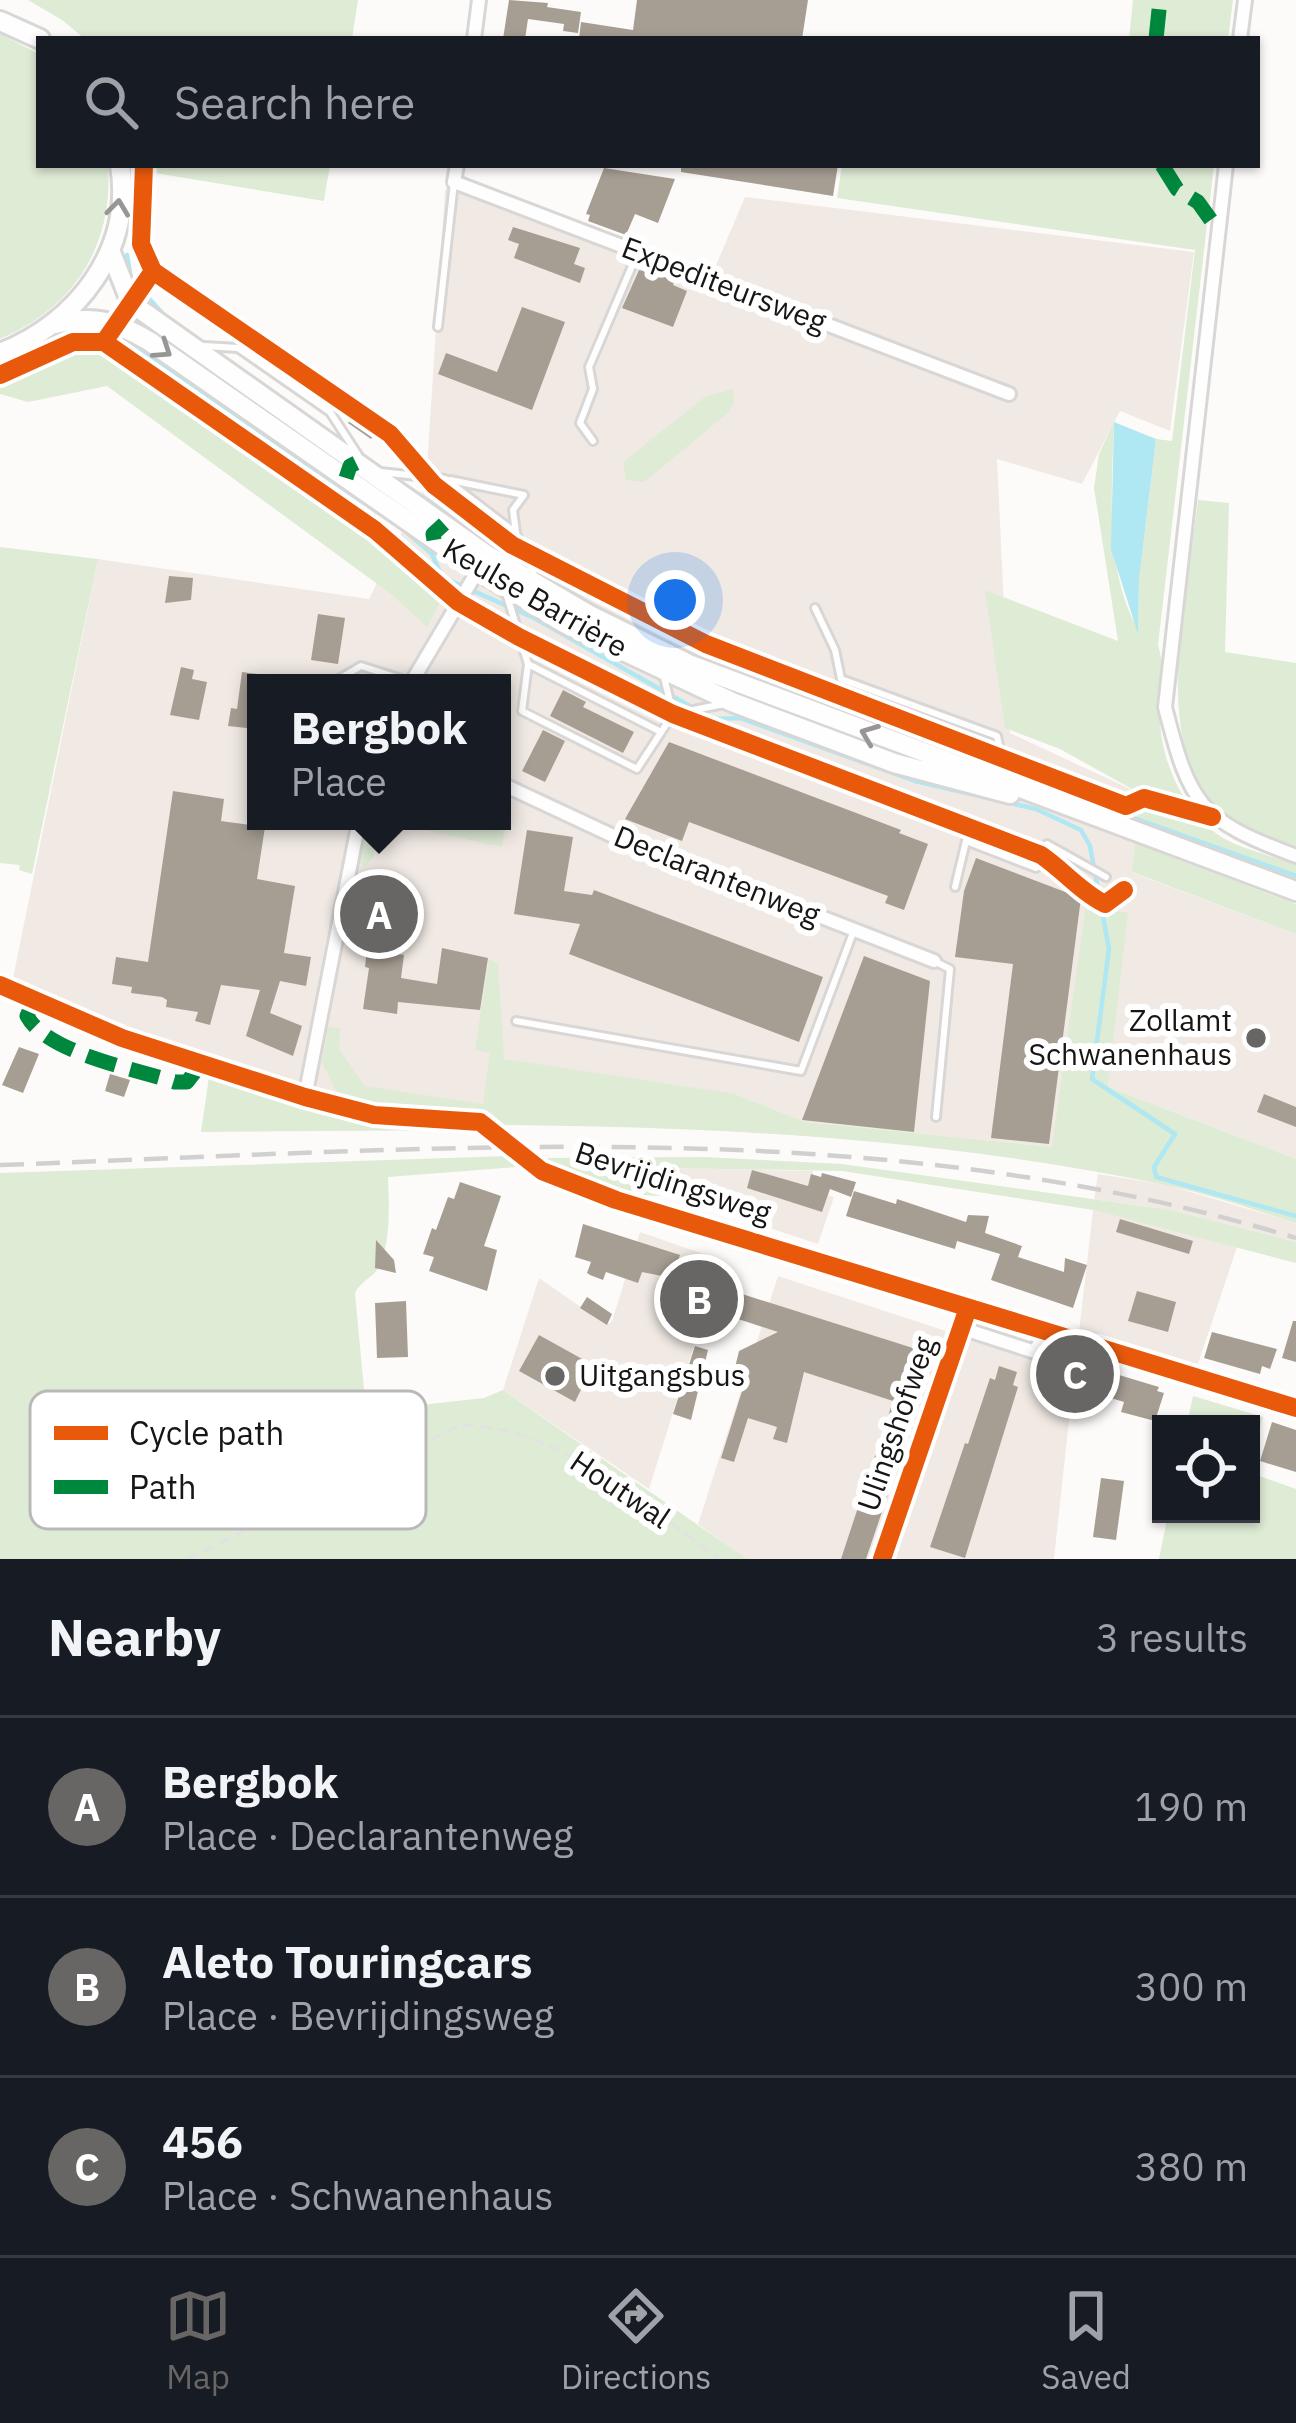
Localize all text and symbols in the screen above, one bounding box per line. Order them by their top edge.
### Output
search box [36,36,1260,168]
icon: search [78,69,144,135]
text: Search here [174,73,415,131]
one-way arrow [105,198,131,218]
street label: Expediteursweg [617,227,832,341]
one-way arrow [149,336,171,358]
street label: Keulse Barrière [436,528,635,665]
your location [645,570,705,630]
popup [247,674,511,830]
text: Bergbok [291,698,467,756]
one-way arrow [859,723,880,748]
text: Place [291,756,387,807]
street label: Declarantenweg [609,816,826,934]
pin: A [340,869,418,959]
place label: Zollamt Schwanenhaus [1029,1000,1232,1073]
marker: Zollamt Schwanenhaus [1243,1025,1269,1051]
street label: Bevrijdingsweg [570,1132,777,1232]
pin: B [660,1254,738,1344]
pin: C [1036,1329,1114,1419]
street label: Ulingshofweg [848,1331,944,1516]
place label: Uitgangsbus [579,1355,745,1394]
marker: Uitgangsbus [542,1363,568,1389]
legend [30,1391,426,1529]
text: Cycle path [129,1411,284,1454]
map controls [1152,1415,1260,1523]
button: locate [1152,1415,1260,1523]
street label: Houtwal [563,1441,678,1536]
text: Path [129,1465,197,1508]
text: Nearby [48,1604,221,1670]
text: 3 results [1096,1612,1248,1663]
text: Bergbok [162,1752,338,1810]
text: A [74,1781,100,1832]
text: 190 m [1135,1781,1248,1832]
text: Place · Declarantenweg [162,1810,573,1861]
text: Aleto Touringcars [162,1932,533,1990]
text: B [74,1961,100,2012]
text: 300 m [1135,1961,1248,2012]
text: Place · Bevrijdingsweg [162,1990,554,2041]
text: 456 [162,2112,243,2170]
text: C [74,2141,100,2192]
text: 380 m [1135,2141,1248,2192]
text: Place · Schwanenhaus [162,2170,553,2221]
tab: Map [165,2283,231,2398]
tab: Directions [561,2283,711,2398]
tab: Saved [1041,2283,1131,2398]

